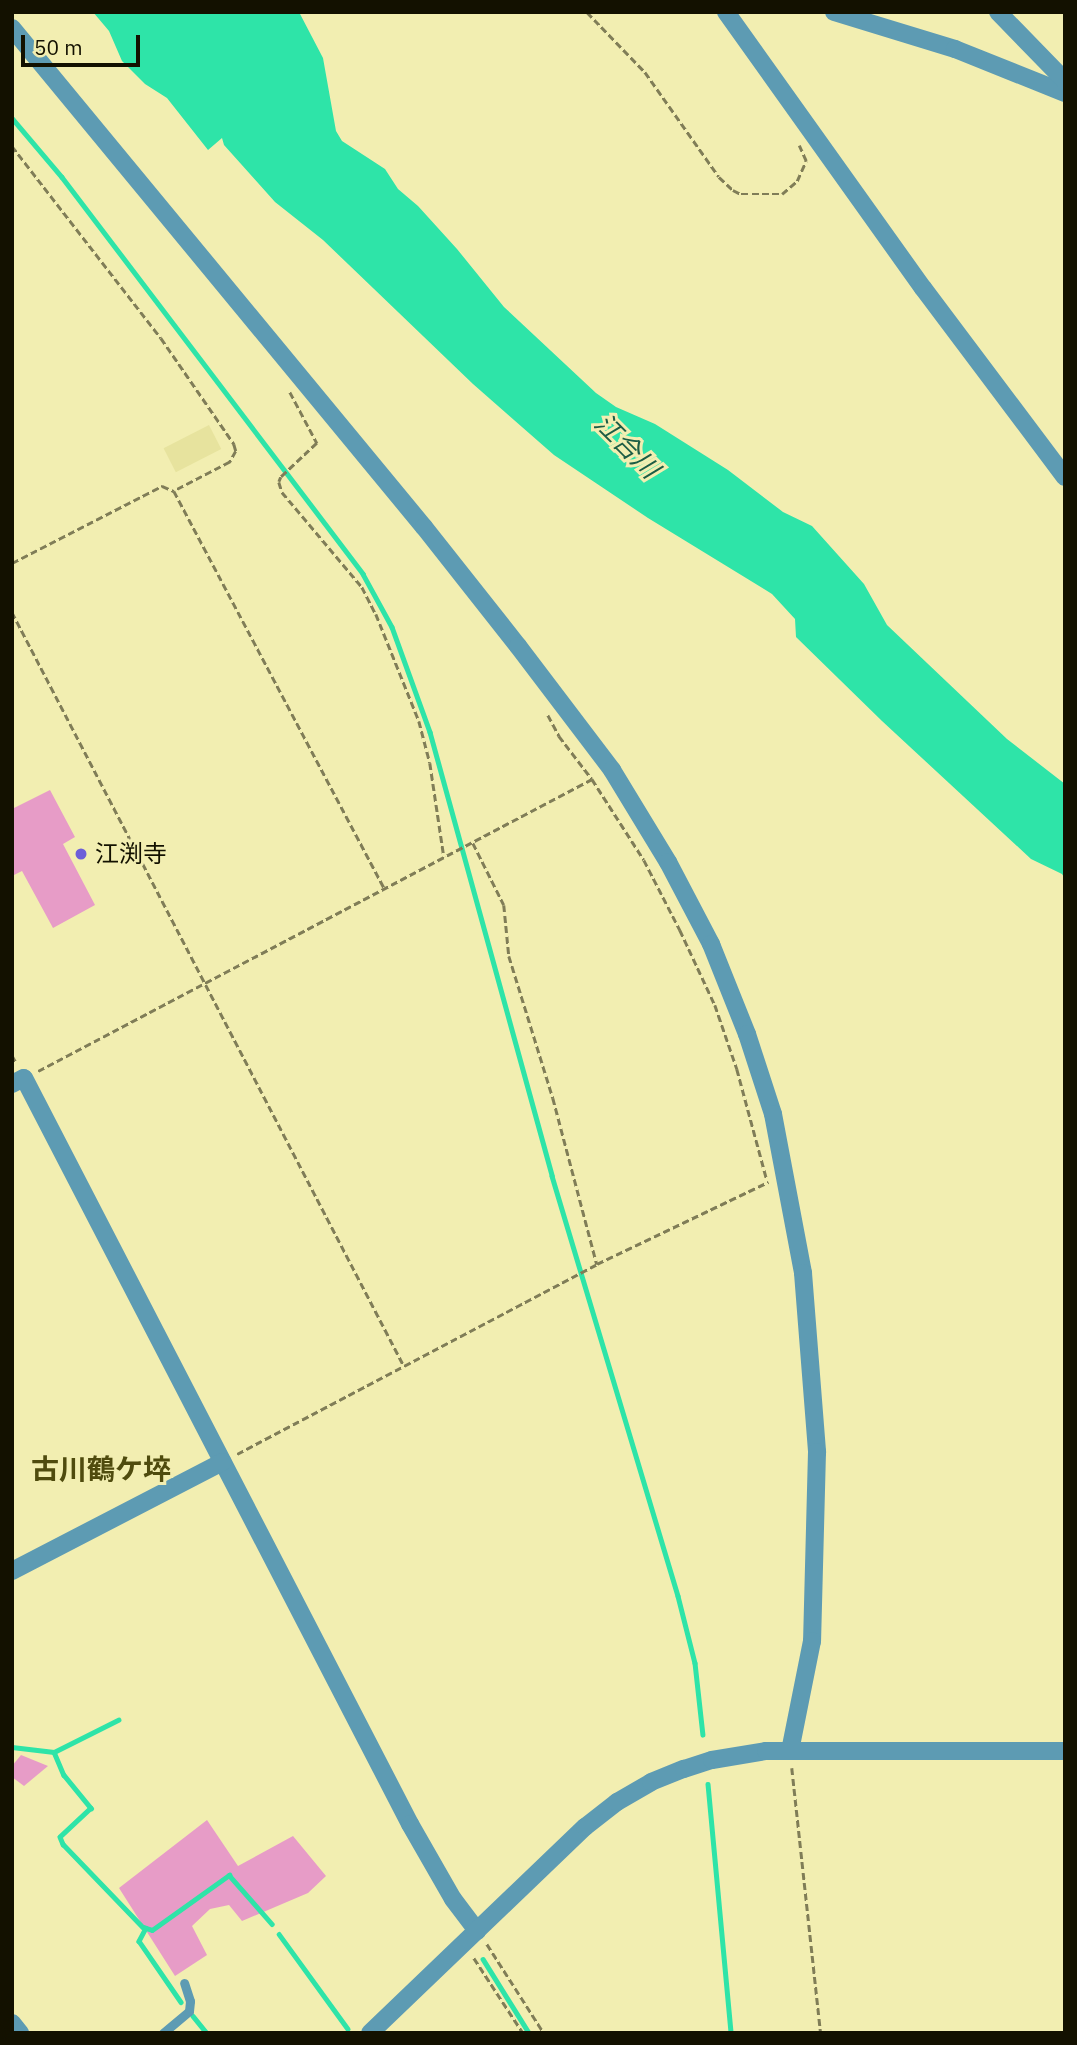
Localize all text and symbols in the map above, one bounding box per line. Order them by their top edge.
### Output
scale bar [24,21,144,65]
text: 50 m [34,33,83,61]
water label: 江合川 [588,407,666,485]
place label: 江渕寺 [95,840,167,868]
marker: 江渕寺 [73,846,89,862]
district label: 古川鶴ケ埣 [31,1452,171,1486]

